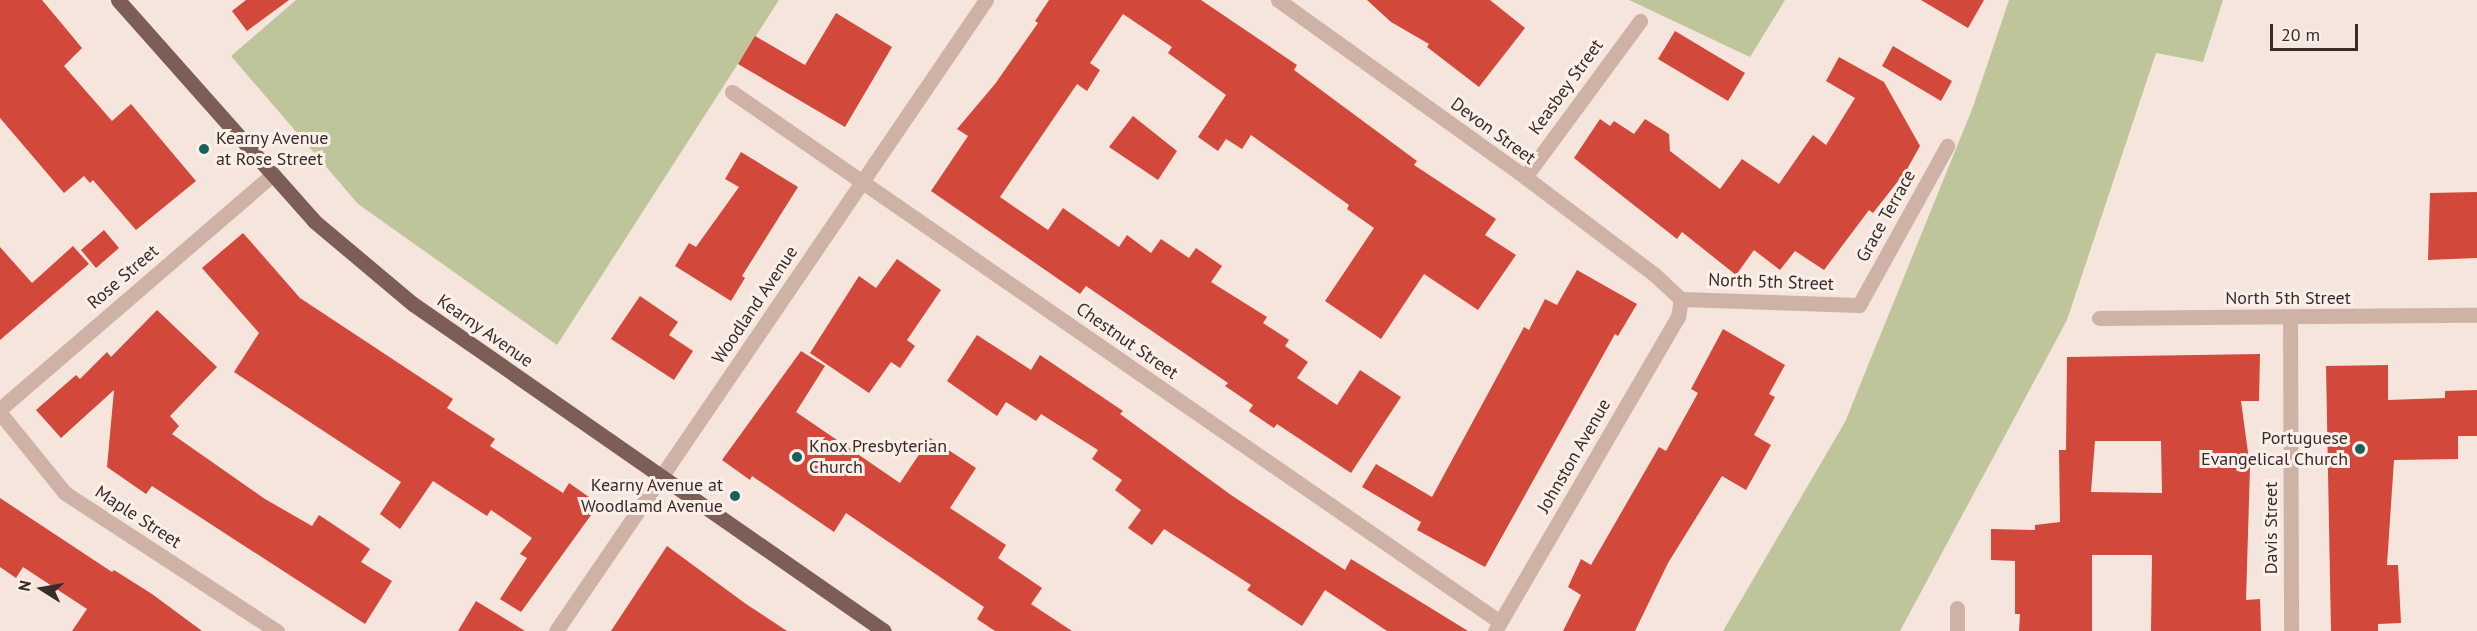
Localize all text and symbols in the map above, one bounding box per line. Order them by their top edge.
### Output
scale bar [2273,12,2362,50]
text: 20 m [2281,23,2320,46]
street label: Keasbey Street [1524,35,1608,139]
street label: Devon Street [1446,93,1540,169]
place label: Kearny Avenue at Rose Street [216,128,330,170]
marker: Kearny Avenue at Rose Street [197,142,211,156]
street label: Grace Terrace [1852,166,1920,266]
street label: Rose Street [83,240,163,314]
street label: Woodland Avenue [708,242,802,368]
street label: North 5th Street [1708,269,1834,295]
street label: North 5th Street [2225,287,2351,309]
street label: Kearny Avenue [432,290,538,372]
street label: Chestnut Street [1072,298,1182,384]
street label: Johnston Avenue [1533,395,1615,517]
place label: Portuguese Evangelical Church [2201,428,2348,470]
place label: Knox Presbyterian Church [809,436,948,478]
marker: Portuguese Evangelical Church [2353,442,2367,456]
marker: Knox Presbyterian Church [790,450,804,464]
place label: Kearny Avenue at Woodlamd Avenue [580,475,723,518]
street label: Maple Street [91,481,185,553]
street label: Davis Street [2260,482,2282,574]
marker: Kearny Avenue at Woodlamd Avenue [728,489,742,503]
north arrow [12,559,72,619]
text: N [14,579,35,593]

